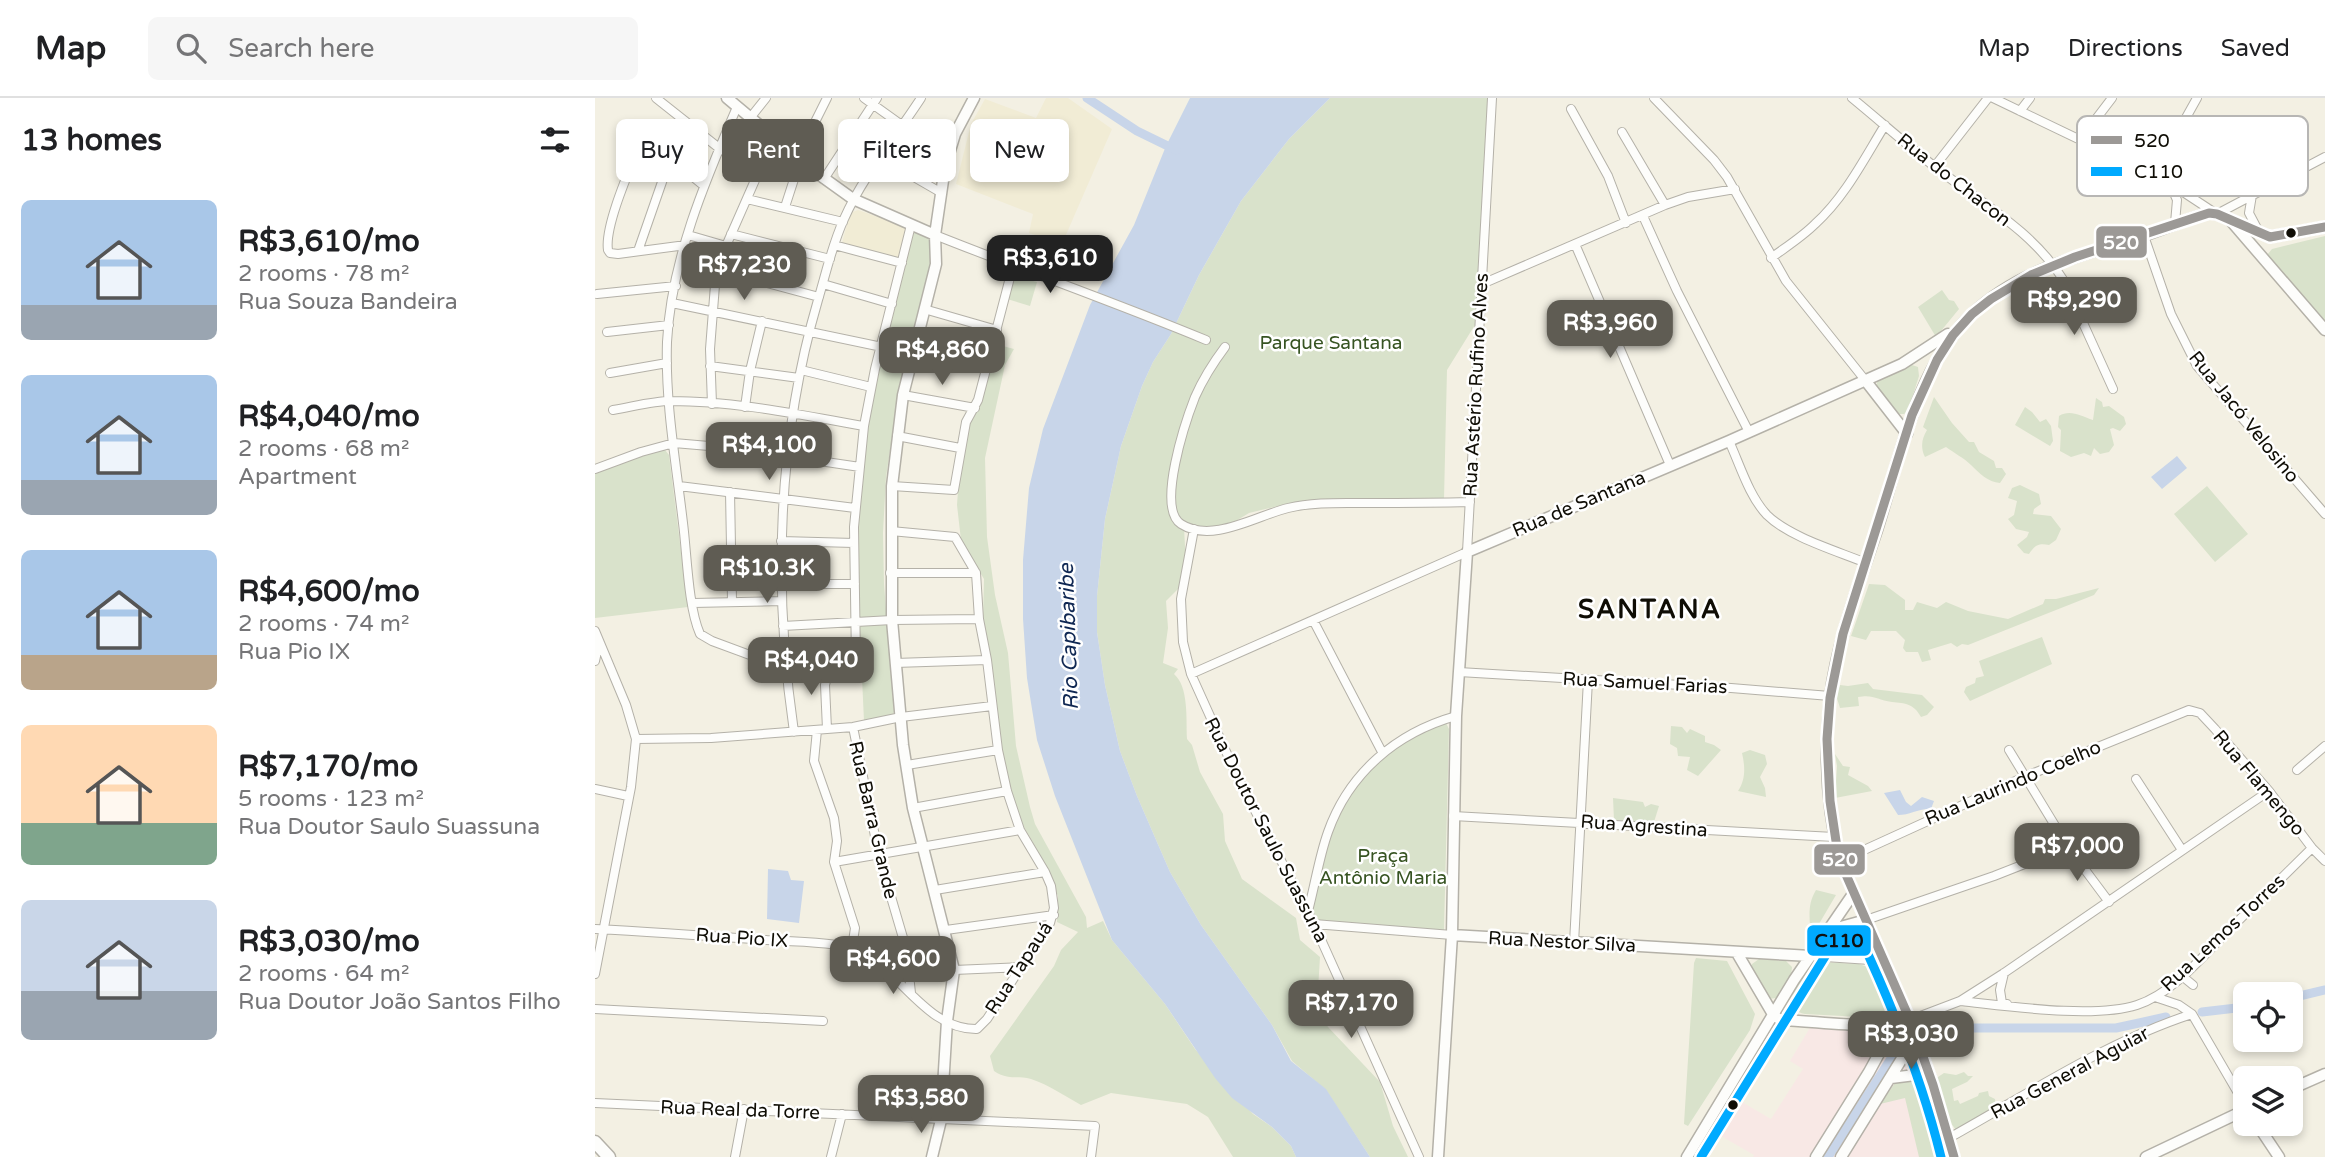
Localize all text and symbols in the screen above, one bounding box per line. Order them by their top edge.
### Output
search box [148,17,638,80]
text: Map [35,29,106,68]
icon: search [172,29,210,67]
text: Search here [228,33,374,64]
text: Map [1978,34,2030,63]
text: Directions [2068,34,2183,63]
text: Saved [2221,34,2290,63]
legend [2077,116,2308,196]
chip: Buy [616,119,708,182]
chip: Rent [722,119,824,182]
chip: Filters [838,119,956,182]
chip: New [970,119,1069,182]
icon: filters [536,121,574,159]
text: 13 homes [21,122,162,159]
street label: Rua do Chacon [1893,129,2015,231]
text: 520 [2134,130,2170,152]
text: C110 [2134,161,2183,183]
text: R$3,610/mo [238,223,420,260]
line badge: 520 [2095,225,2148,259]
unlabelled marker [2284,226,2298,240]
icon: home [77,228,161,312]
text: 520 [2103,232,2139,254]
pin: R$3,610 [985,236,1115,295]
pin: R$7,230 [679,242,809,302]
text: R$3,610 [1003,244,1097,272]
text: R$7,230 [697,251,791,279]
text: 2 rooms · 78 m² [238,260,409,288]
street label: Rua Astério Rufino Alves [1459,272,1493,498]
pin: R$9,290 [2009,278,2139,337]
text: R$9,290 [2027,286,2121,314]
text: Rua Souza Bandeira [238,288,458,316]
pin: R$3,960 [1545,300,1675,360]
text: R$3,960 [1563,309,1657,337]
pin: R$4,860 [877,328,1007,387]
park label: Parque Santana [1259,332,1403,354]
text: R$4,860 [895,336,989,364]
street label: Rua Jacó Velosino [2184,347,2304,487]
text: R$4,040/mo [238,398,420,435]
icon: home [77,403,161,487]
pin: R$4,100 [704,422,834,482]
text: R$4,100 [722,431,816,459]
text: 2 rooms · 68 m² [238,435,409,463]
text: Apartment [238,463,357,491]
street label: Rua de Santana [1509,466,1649,542]
pin: R$10.3K [702,546,832,605]
text: R$10.3K [719,554,815,582]
water label: Rio Capibaribe [1054,562,1084,711]
text: R$4,600/mo [238,573,420,610]
icon: home [77,578,161,662]
district label: SANTANA [1578,594,1722,625]
text: 2 rooms · 74 m² [238,610,409,638]
text: Rua Pio IX [238,638,350,666]
pin: R$4,040 [746,638,876,697]
text: R$4,040 [764,646,858,674]
street label: Rua Samuel Farias [1562,668,1728,698]
street label: Rua Doutor Saulo Suassuna [1200,714,1332,946]
street label: Rua Flamengo [2209,726,2309,840]
street label: Rua Laurindo Coelho [1922,736,2104,830]
street label: Rua Barra Grande [844,739,902,901]
text: R$7,170/mo [238,748,418,785]
icon: home [77,753,161,837]
text: 5 rooms · 123 m² [238,785,424,813]
street label: Rua Agrestina [1580,811,1708,841]
text: Rua Doutor Saulo Suassuna [238,813,540,841]
pin: R$7,000 [2012,824,2142,883]
text: R$7,000 [2030,832,2124,860]
line badge: 520 [1813,843,1866,876]
park label: Praça Antônio Maria [1319,845,1447,889]
text: 520 [1822,849,1858,871]
street label: Rua Lemos Torres [2156,870,2290,996]
street label: Rua Tapauá [981,917,1057,1019]
text: R$3,030/mo [238,923,420,960]
street label: Rua Pio IX [695,924,789,952]
line badge: C110 [1806,924,1872,957]
street label: Rua Nestor Silva [1488,927,1636,957]
icon: home [77,928,161,1012]
text: C110 [1814,930,1864,952]
pin: R$4,600 [828,936,958,996]
text: R$4,600 [846,945,940,973]
text: 2 rooms · 64 m² [238,960,409,988]
pin: R$7,170 [1286,981,1416,1040]
map controls [2233,982,2303,1136]
button: locate [2233,982,2303,1052]
text: Rua Doutor João Santos Filho [238,988,561,1016]
text: R$7,170 [1304,989,1398,1017]
pin: R$3,030 [1846,1012,1976,1071]
text: R$3,030 [1864,1020,1958,1048]
street label: Rua General Aguiar [1987,1022,2153,1124]
button: layers [2233,1066,2303,1136]
pin: R$3,580 [856,1076,986,1135]
text: R$3,580 [874,1084,968,1112]
street label: Rua Real da Torre [660,1096,820,1124]
unlabelled marker [1726,1098,1740,1112]

